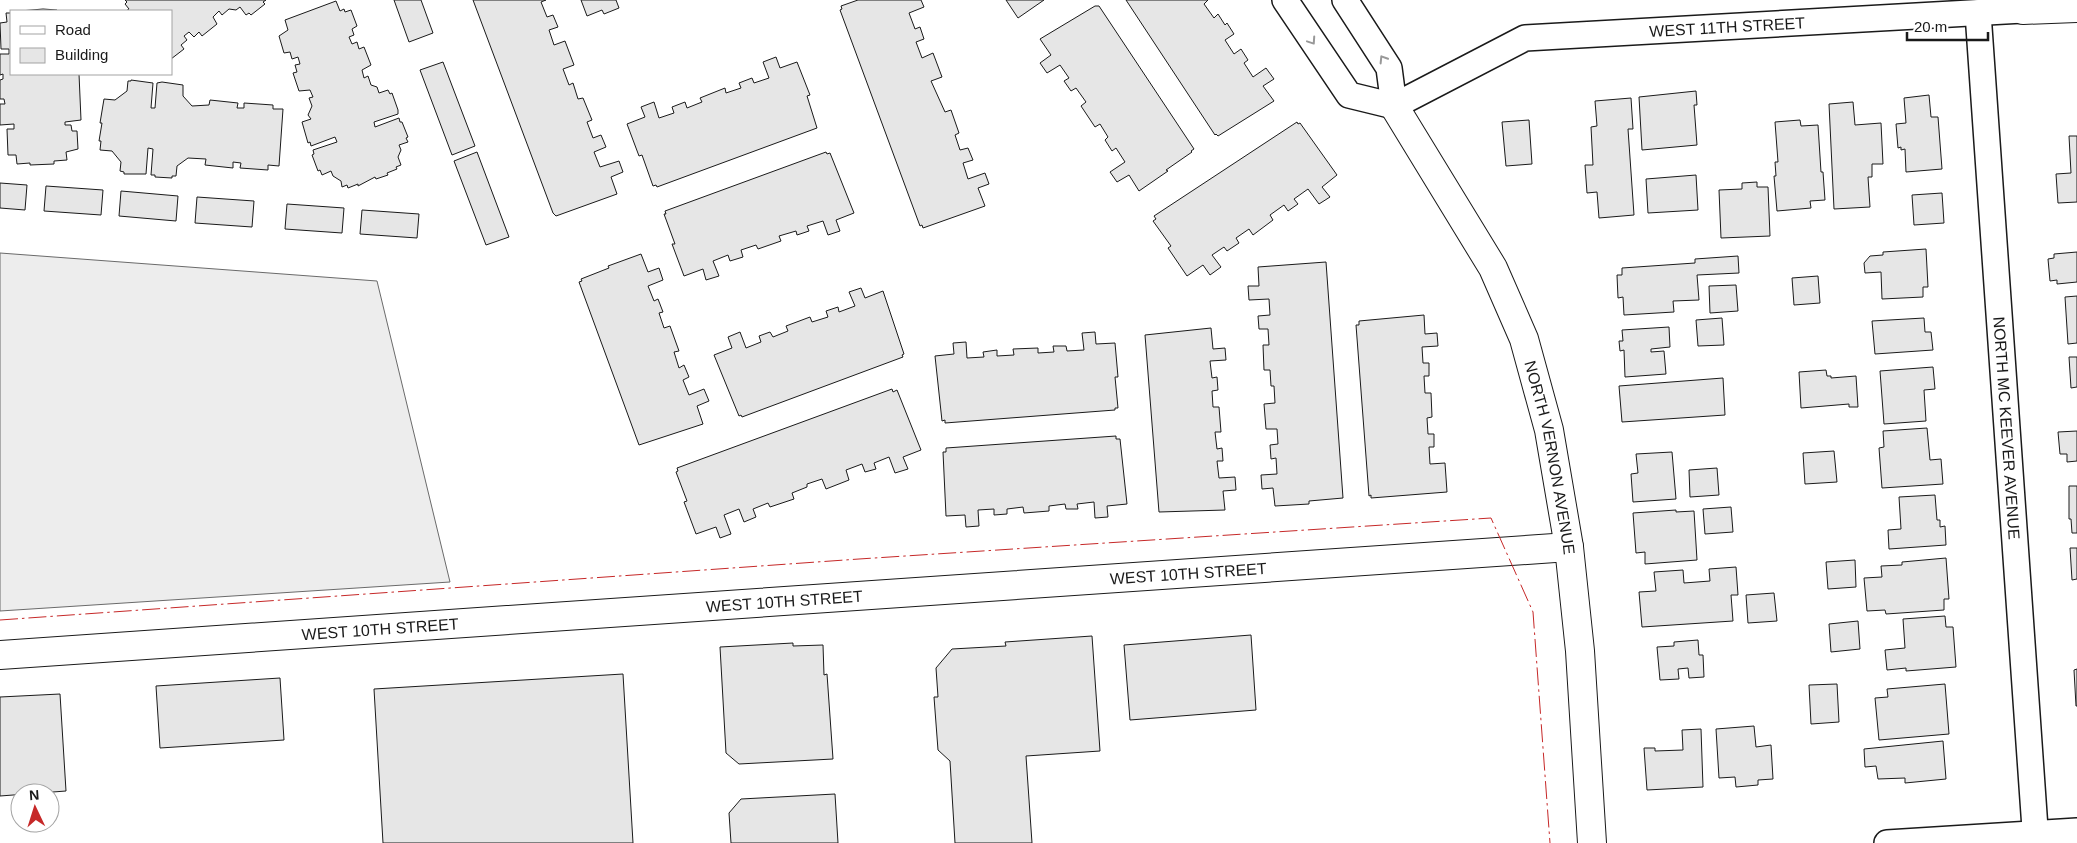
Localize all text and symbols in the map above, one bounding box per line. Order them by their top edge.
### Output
legend [10,10,172,75]
scale bar [1907,10,1988,42]
street label: WEST 11TH STREET [1649,14,1806,40]
text: 20 m [1914,18,1947,35]
text: Road [55,21,91,38]
one-way arrow [1306,35,1315,44]
text: Building [55,46,108,63]
one-way arrow [1380,56,1389,65]
street label: NORTH MC KEEVER AVENUE [1990,316,2023,540]
street label: NORTH VERNON AVENUE [1521,359,1578,555]
street label: WEST 10TH STREET [1109,560,1267,588]
street label: WEST 10TH STREET [705,588,863,615]
street label: WEST 10TH STREET [301,615,459,643]
north arrow [10,783,60,833]
text: N [28,787,40,803]

